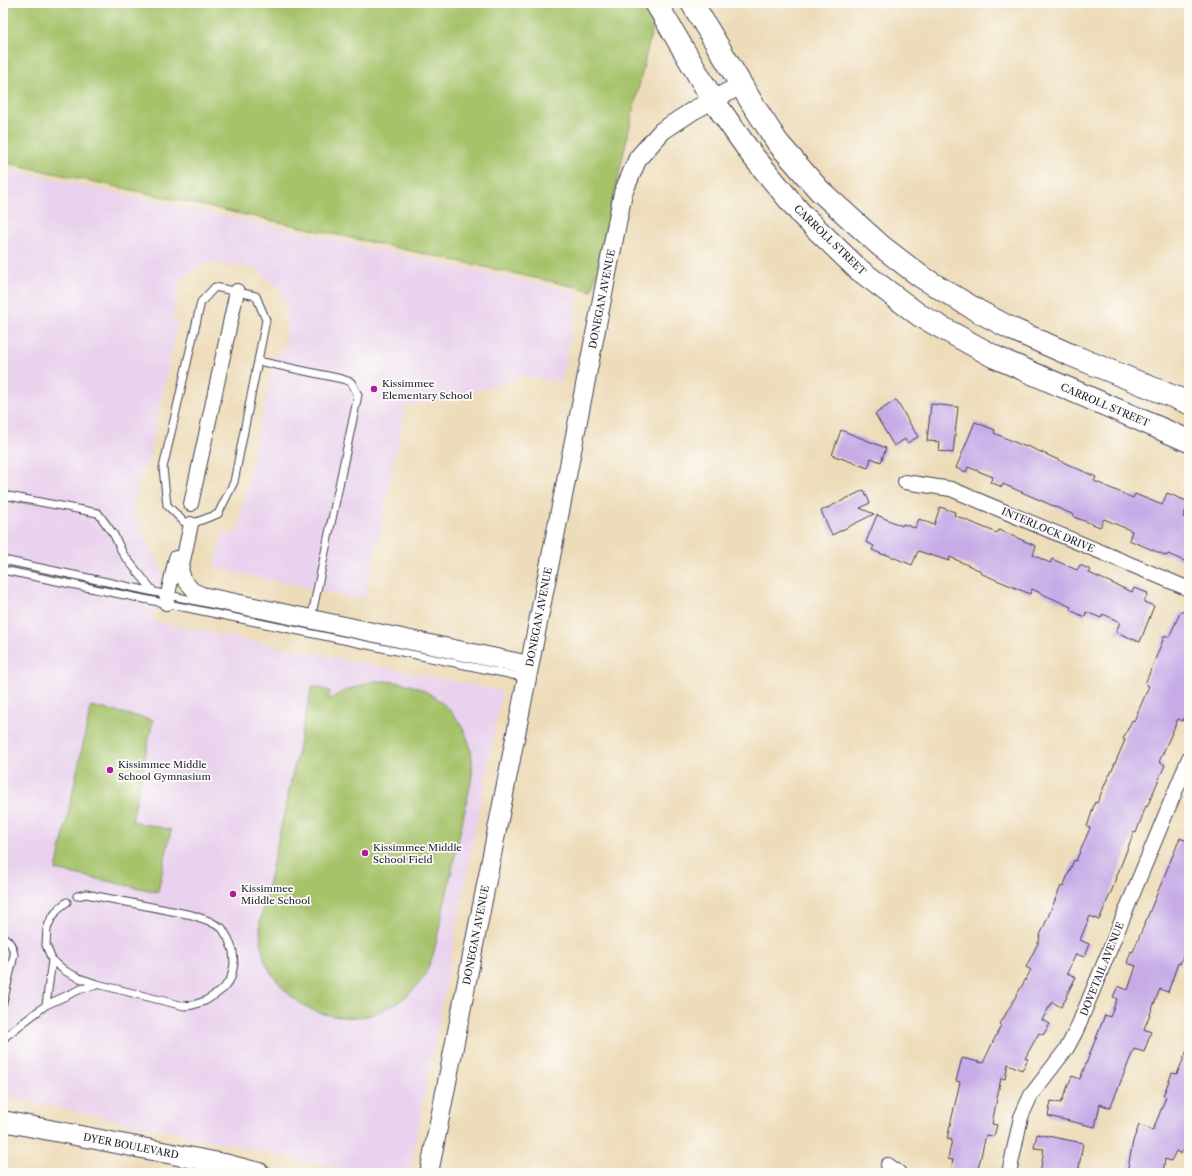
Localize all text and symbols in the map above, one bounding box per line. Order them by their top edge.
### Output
street label: CARROLL STREET [791,202,869,278]
street label: DONEGAN AVENUE [586,248,618,350]
place label: Kissimmee Elementary School [382,377,472,402]
street label: CARROLL STREET [1059,380,1152,430]
marker: Kissimmee Elementary School [369,384,379,394]
street label: INTERLOCK DRIVE [1000,505,1097,555]
street label: DONEGAN AVENUE [523,566,555,668]
place label: Kissimmee Middle School Gymnasium [118,758,211,783]
marker: Kissimmee Middle School Gymnasium [105,765,115,775]
place label: Kissimmee Middle School Field [373,841,462,866]
marker: Kissimmee Middle School Field [360,848,370,858]
place label: Kissimmee Middle School [241,882,310,907]
street label: DONEGAN AVENUE [460,884,492,986]
marker: Kissimmee Middle School [228,889,238,899]
street label: DOVETAIL AVENUE [1077,920,1127,1018]
street label: DYER BOULEVARD [82,1130,180,1162]

